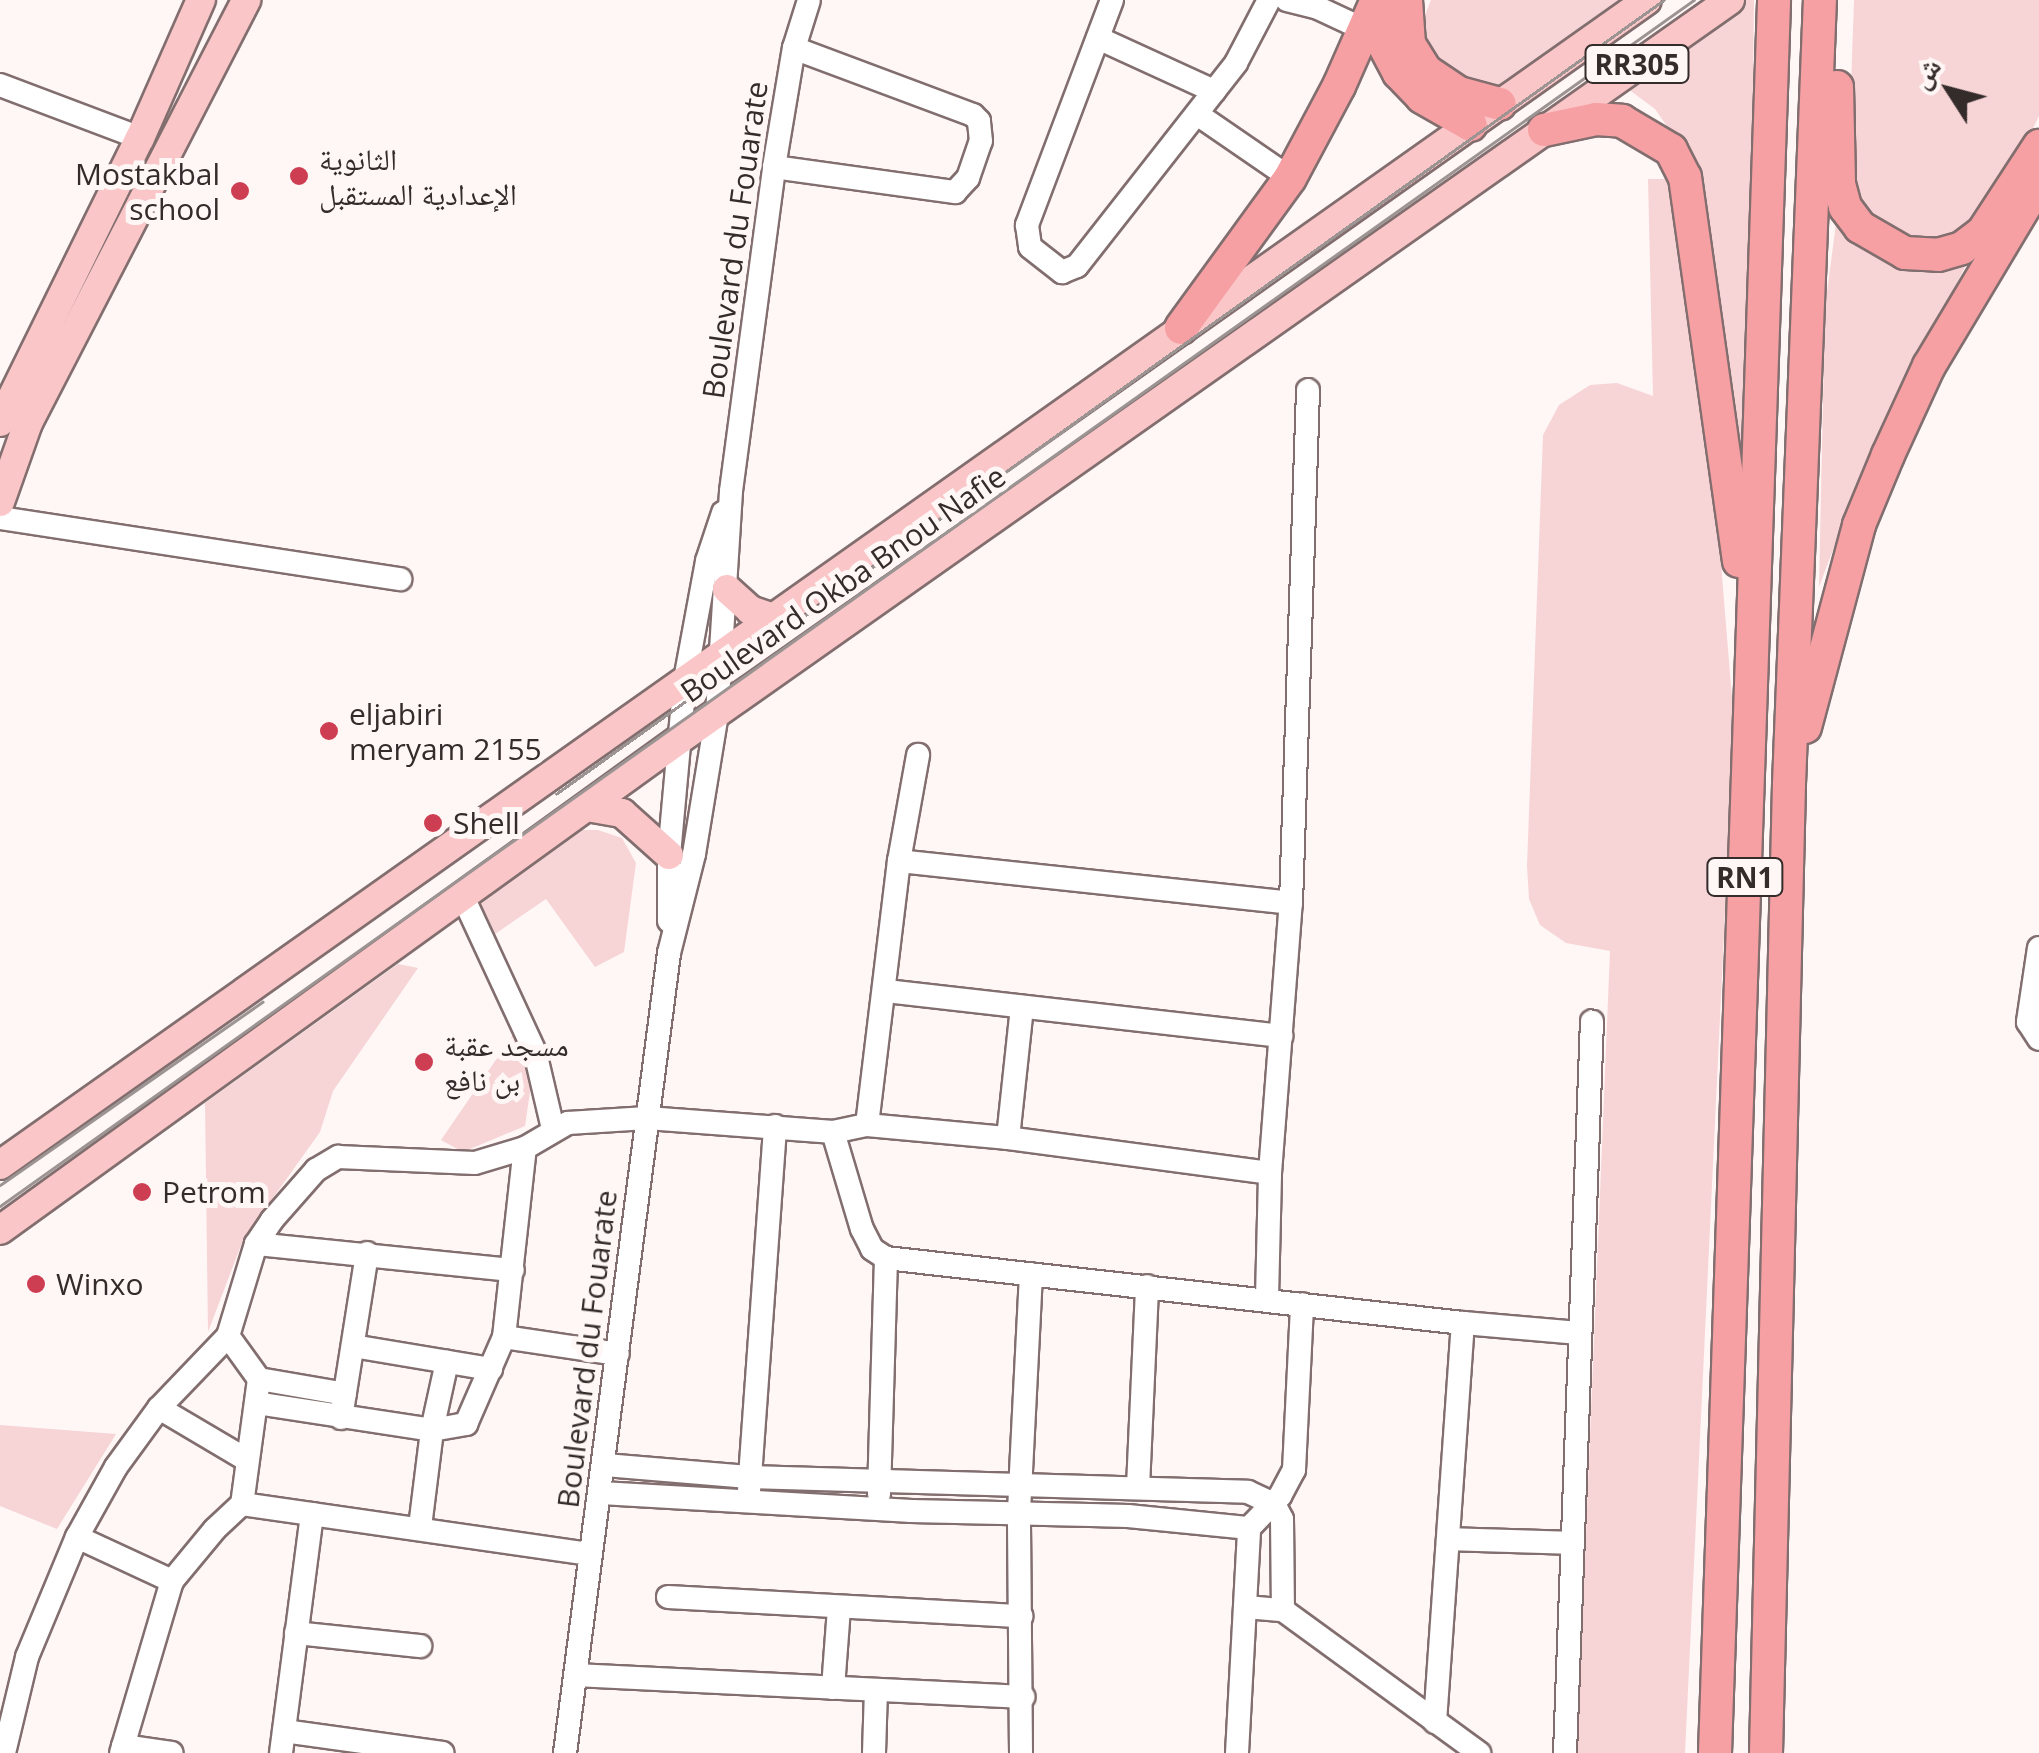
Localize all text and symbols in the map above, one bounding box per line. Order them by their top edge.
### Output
north arrow [1899,40,1999,140]
road number: RR305 [1584,41,1690,87]
text: ش [1901,49,1949,96]
street label: Boulevard du Fouarate [695,79,775,401]
place label: الثانوية الإعدادية المستقبل [319,141,517,212]
place label: Mostakbal school [75,156,220,226]
marker: الثانوية الإعدادية المستقبل [288,165,310,187]
marker: Mostakbal school [229,180,251,202]
street label: Boulevard Okba Bnou Nafie [674,458,1012,710]
place label: eljabiri meryam 2155 [349,696,542,766]
marker: eljabiri meryam 2155 [318,720,340,742]
place label: Shell [453,805,520,841]
marker: Shell [422,812,444,834]
road number: RN1 [1705,854,1785,900]
place label: مسجد عقبة بن نافع [444,1027,569,1098]
marker: مسجد عقبة بن نافع [413,1051,435,1073]
place label: Petrom [162,1174,266,1210]
marker: Petrom [131,1181,153,1203]
street label: Boulevard du Fouarate [550,1188,624,1510]
place label: Winxo [56,1266,143,1302]
marker: Winxo [25,1273,47,1295]

